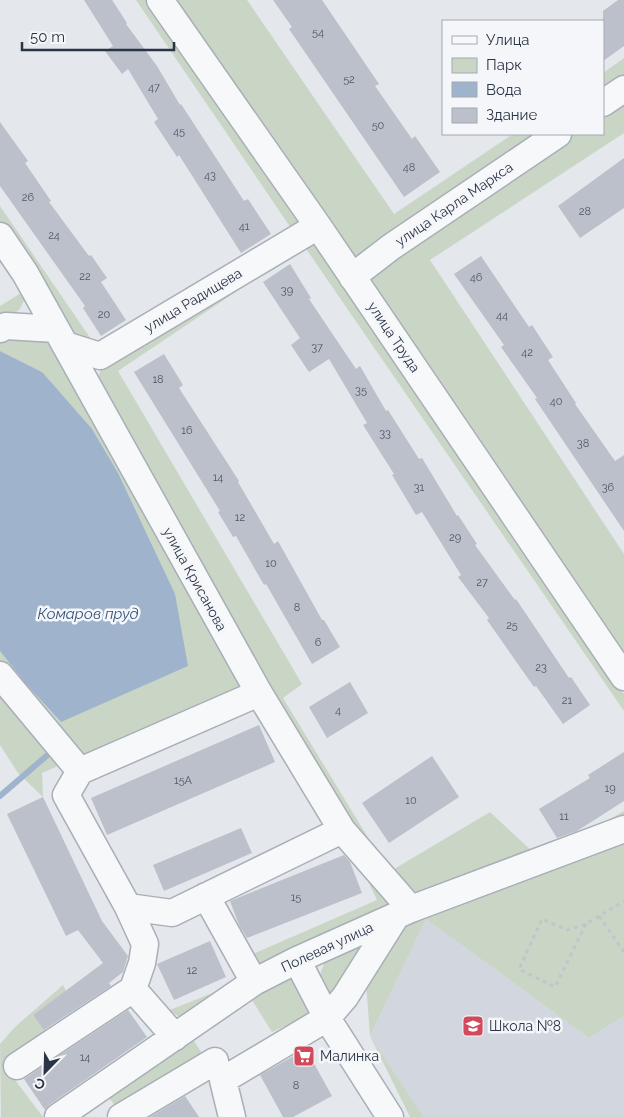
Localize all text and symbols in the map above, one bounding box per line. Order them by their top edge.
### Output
scale bar [22,20,175,52]
legend [442,20,604,135]
house number: 54 [312,26,324,39]
text: 50 m [30,28,65,46]
text: Улица [486,31,530,49]
text: Парк [486,56,522,74]
house number: 52 [343,73,355,86]
house number: 47 [148,81,160,94]
text: Вода [486,81,522,99]
text: Здание [486,106,538,124]
house number: 50 [372,119,385,132]
house number: 45 [173,125,185,138]
street label: улица Карла Маркса [392,159,516,249]
house number: 48 [403,161,415,174]
house number: 43 [204,169,216,182]
house number: 26 [22,191,35,204]
house number: 28 [579,205,591,218]
house number: 41 [239,220,250,233]
house number: 24 [48,229,60,242]
street label: улица Радищева [141,265,245,335]
house number: 22 [79,270,91,283]
house number: 46 [470,271,483,284]
house number: 39 [281,284,293,297]
street label: улица Труда [365,299,423,375]
house number: 20 [98,308,110,321]
house number: 44 [496,309,508,322]
house number: 37 [311,341,323,354]
house number: 42 [521,346,533,359]
house number: 18 [152,373,164,386]
house number: 35 [355,384,367,397]
house number: 40 [550,395,563,408]
house number: 16 [181,424,193,437]
house number: 33 [379,427,391,440]
house number: 38 [577,437,589,450]
house number: 14 [213,471,223,484]
house number: 31 [414,481,425,494]
house number: 36 [602,481,615,494]
house number: 12 [235,511,245,524]
street label: улица Крисанова [160,524,230,634]
house number: 29 [449,531,461,544]
house number: 10 [265,557,277,570]
house number: 27 [476,576,488,589]
house number: 8 [294,601,300,614]
water label: Комаров пруд [38,605,138,623]
house number: 25 [506,619,518,632]
house number: 6 [315,636,322,649]
house number: 23 [535,661,547,674]
house number: 21 [562,694,573,707]
house number: 4 [335,704,341,717]
house number: 15А [174,774,193,787]
house number: 19 [604,782,616,795]
house number: 10 [405,794,417,807]
house number: 11 [559,810,569,823]
house number: 15 [291,891,301,904]
street label: Полевая улица [278,919,376,975]
house number: 12 [187,964,197,977]
school or university icon: Школа №8 [461,1014,485,1038]
place label: Школа №8 [489,1018,561,1034]
supermarket icon: Малинка [292,1044,316,1068]
north arrow [20,1047,70,1097]
place label: Малинка [320,1048,379,1064]
house number: 14 [80,1051,90,1064]
text: С [32,1075,47,1093]
house number: 8 [293,1079,299,1092]

